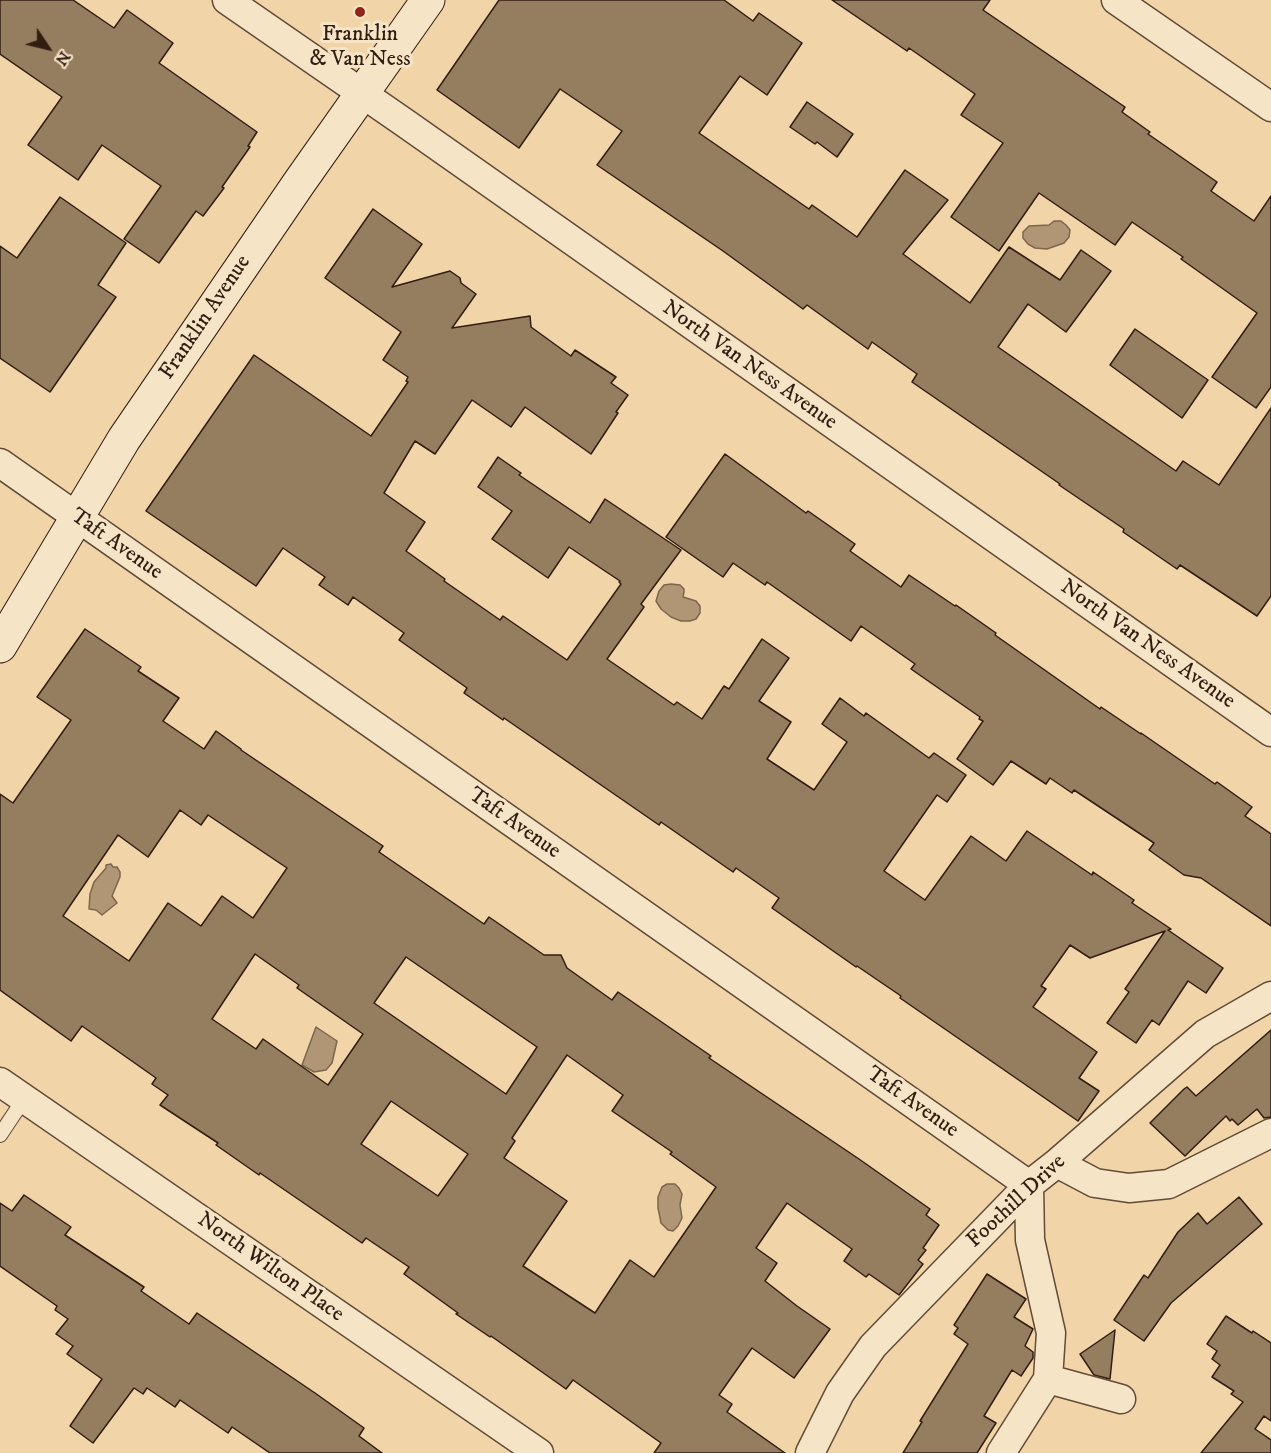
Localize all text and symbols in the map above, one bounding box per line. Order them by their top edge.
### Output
marker: Franklin & Van Ness [353,5,367,19]
north arrow [18,18,78,78]
place label: Franklin & Van Ness [309,22,411,74]
text: N [51,47,75,69]
street label: Franklin Avenue [155,251,257,385]
street label: North Van Ness Avenue [656,296,842,436]
street label: Taft Avenue [65,504,167,586]
street label: North Van Ness Avenue [1054,575,1240,715]
street label: Taft Avenue [463,783,565,865]
street label: Taft Avenue [861,1062,963,1144]
street label: Foothill Drive [962,1150,1072,1254]
street label: North Wilton Place [191,1208,349,1328]

